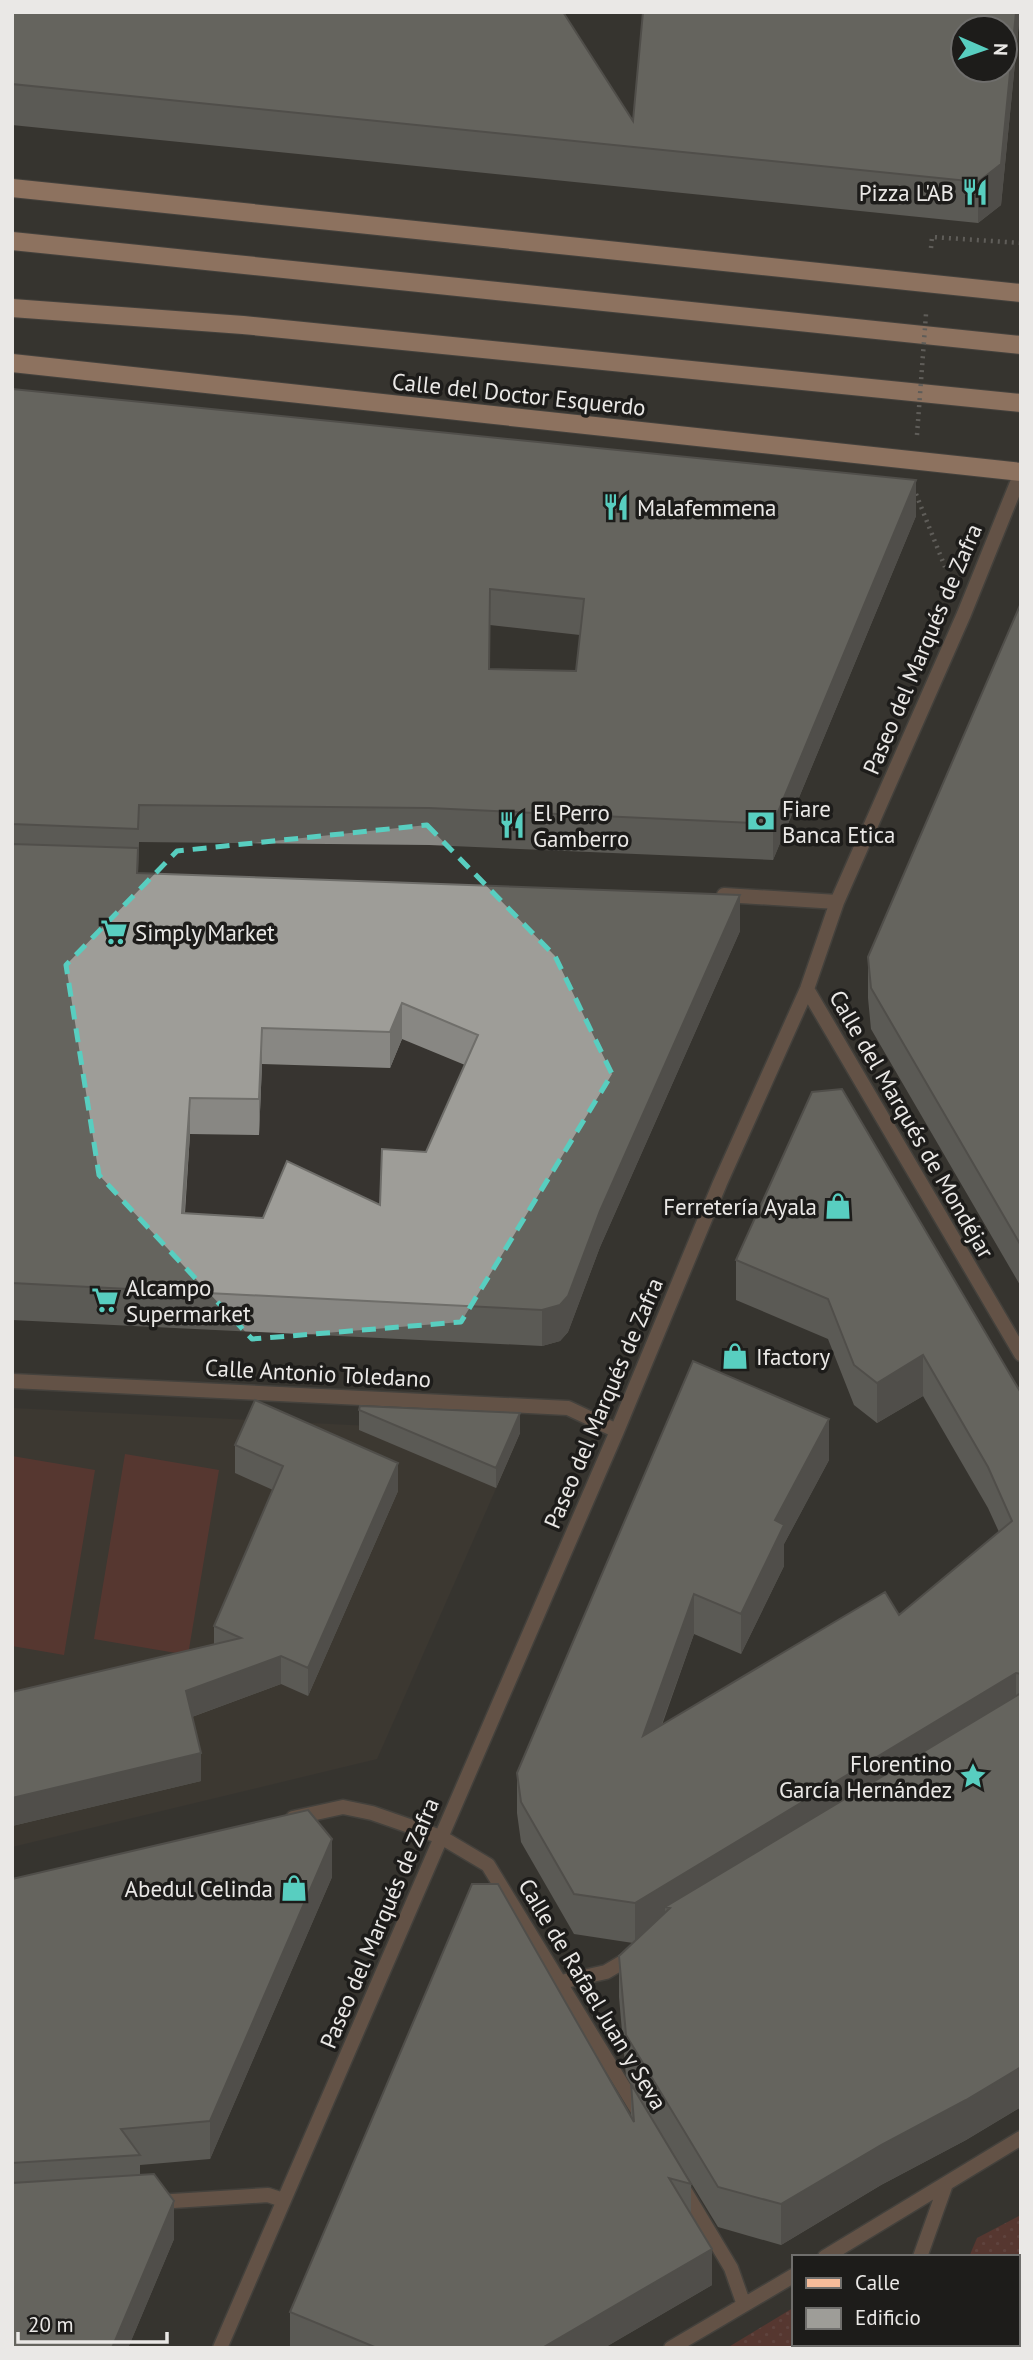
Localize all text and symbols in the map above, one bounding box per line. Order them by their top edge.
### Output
north arrow [949,14,1019,84]
text: N [989,43,1013,56]
restaurant icon: Pizza L'AB [960,177,990,207]
place label: Pizza L'AB [859,178,954,207]
street label: Calle del Doctor Esquerdo [391,366,647,422]
restaurant icon: Malafemmena [601,492,631,522]
place label: Malafemmena [637,493,777,522]
street label: Paseo del Marqués de Zafra [856,519,988,779]
place label: Fiare Banca Etica [782,794,895,849]
place label: El Perro Gamberro [533,798,629,853]
bank icon: Fiare Banca Etica [746,806,776,836]
restaurant icon: El Perro Gamberro [497,810,527,840]
supermarket icon: Simply Market [99,917,129,947]
place label: Simply Market [135,918,275,947]
street label: Calle del Marqués de Mondéjar [823,985,1001,1263]
shop icon: Ferretería Ayala [823,1191,853,1221]
place label: Ferretería Ayala [663,1192,817,1221]
place label: Alcampo Supermarket [126,1273,251,1328]
street label: Paseo del Marqués de Zafra [537,1273,669,1533]
supermarket icon: Alcampo Supermarket [90,1285,120,1315]
shop icon: Ifactory [720,1341,750,1371]
place label: Ifactory [756,1342,831,1371]
street label: Calle Antonio Toledano [204,1353,432,1393]
place label: Florentino García Hernández [779,1749,952,1804]
place icon: Florentino García Hernández [958,1761,988,1791]
street label: Paseo del Marqués de Zafra [313,1793,445,2053]
shop icon: Abedul Celinda [279,1873,309,1903]
street label: Calle de Rafael Juan y Seva [512,1873,674,2115]
place label: Abedul Celinda [125,1874,273,1903]
legend [792,2255,1019,2346]
text: Calle [855,2269,900,2296]
scale bar [18,2300,166,2344]
text: Edificio [855,2304,921,2331]
text: 20 m [28,2311,74,2338]

